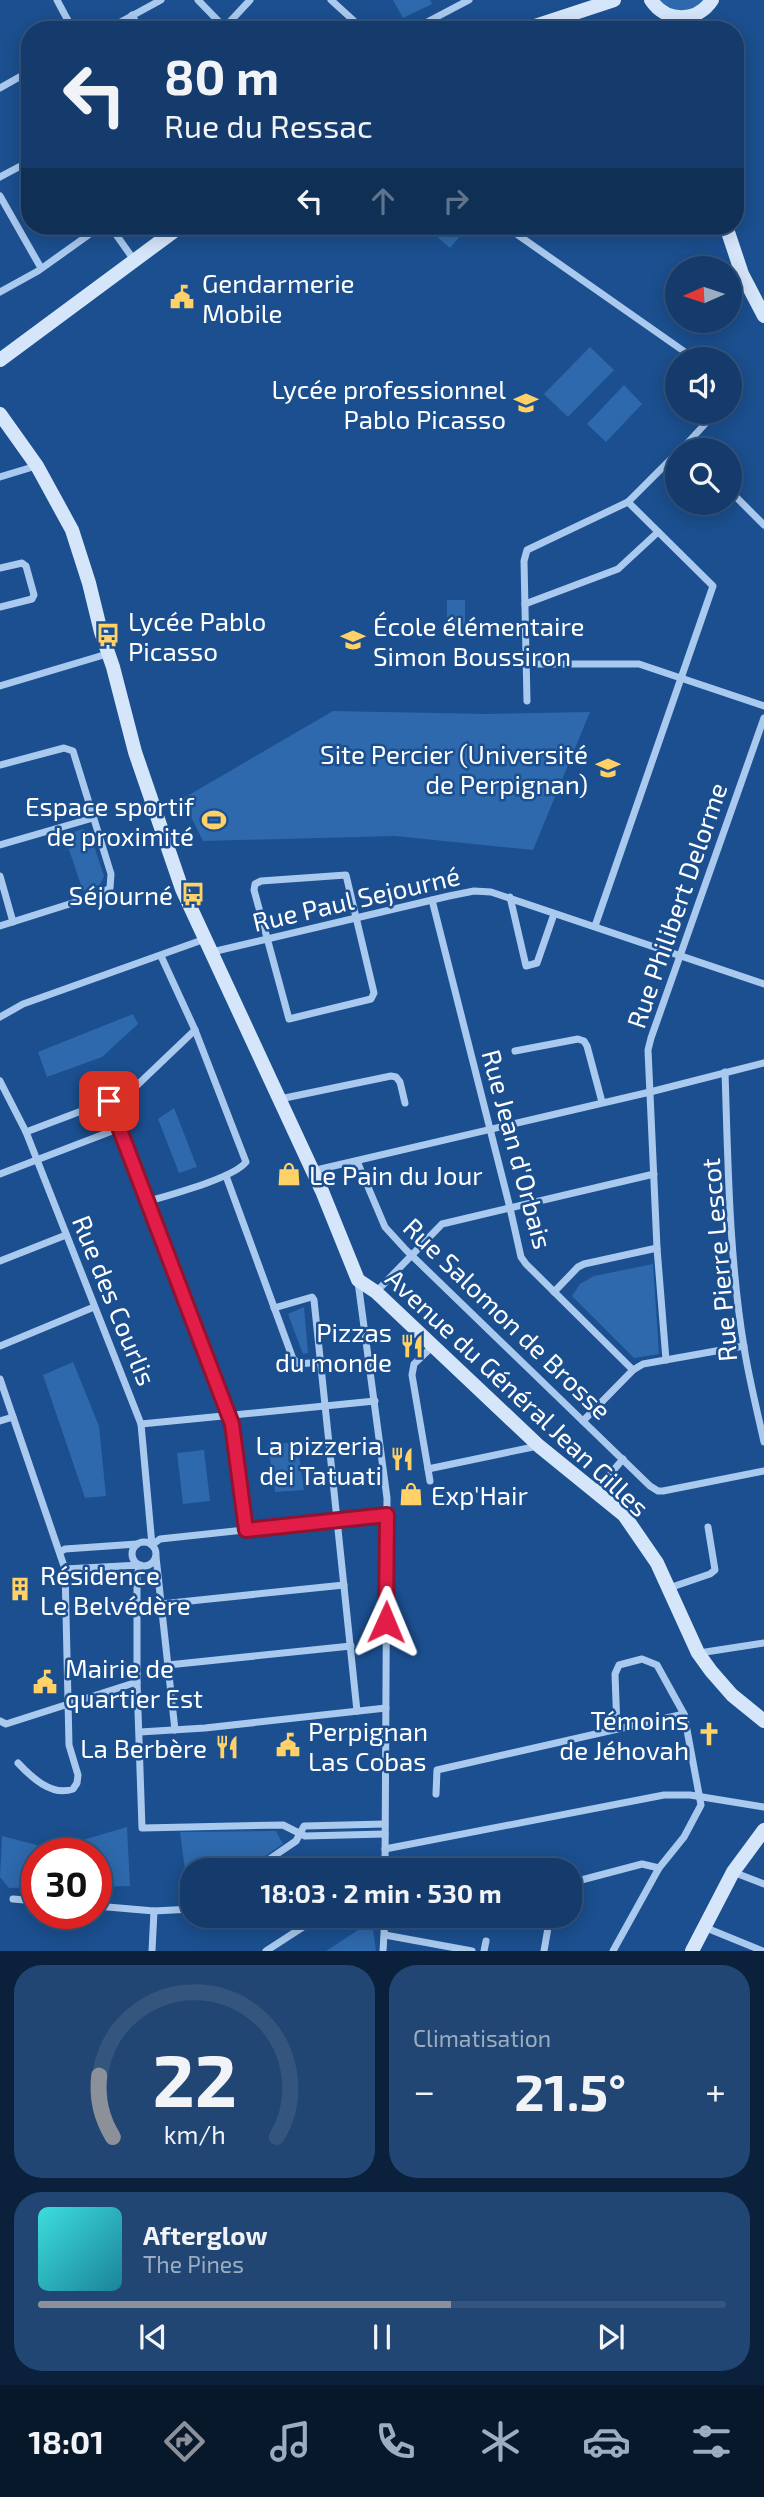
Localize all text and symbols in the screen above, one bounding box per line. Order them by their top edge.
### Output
text: 80 m [164,46,279,105]
icon: left [49,49,140,140]
text: Rue du Ressac [164,106,373,144]
icon: left [291,182,329,220]
icon: ahead [364,182,402,220]
icon: right [437,182,475,220]
north arrow [665,256,742,332]
map controls [665,256,742,515]
place label: Gendarmerie Mobile [202,267,355,328]
public building icon: Gendarmerie Mobile [168,283,196,311]
button: sound [665,347,742,424]
place label: Lycée professionnel Pablo Picasso [272,373,506,434]
school or university icon: Lycée professionnel Pablo Picasso [512,389,540,417]
button: search [665,438,742,515]
place label: Lycée Pablo Picasso [128,605,266,666]
place label: École élémentaire Simon Boussiron [373,610,584,671]
bus stop icon: Lycée Pablo Picasso [94,621,122,649]
school or university icon: École élémentaire Simon Boussiron [339,626,367,654]
place label: Site Percier (Université de Perpignan) [320,738,588,799]
school or university icon: Site Percier (Université de Perpignan) [594,754,622,782]
street label: Rue Philibert Delorme [619,778,733,1032]
place label: Espace sportif de proximité [25,790,195,851]
sports icon: Espace sportif de proximité [200,806,228,834]
street label: Rue Paul Sejourné [249,859,463,937]
place label: Séjourné [69,879,173,910]
bus stop icon: Séjourné [179,880,207,908]
street label: Rue Jean d'Orbais [477,1046,559,1252]
pin [79,1071,139,1131]
icon: arrive [90,1082,128,1120]
street label: Rue Pierre Lescot [694,1157,742,1363]
place label: Le Pain du Jour [309,1159,483,1190]
shop icon: Le Pain du Jour [275,1160,303,1188]
street label: Rue des Courlis [67,1210,163,1390]
street label: Rue Salomon de Brosse [398,1211,618,1425]
street label: Avenue du Général Jean Gilles [380,1262,656,1522]
place label: Pizzas du monde [275,1316,392,1377]
restaurant icon: Pizzas du monde [398,1332,426,1360]
place label: La pizzeria dei Tatuati [255,1429,382,1490]
restaurant icon: La pizzeria dei Tatuati [388,1445,416,1473]
place label: Exp'Hair [431,1479,528,1510]
shop icon: Exp'Hair [397,1480,425,1508]
place label: Résidence Le Belvédère [40,1559,191,1620]
building icon: Résidence Le Belvédère [6,1575,34,1603]
position arrow [349,1585,423,1659]
place label: Mairie de quartier Est [65,1652,203,1713]
public building icon: Mairie de quartier Est [31,1668,59,1696]
place label: Témoins de Jéhovah [559,1704,689,1765]
place label: Perpignan Las Cobas [308,1715,428,1776]
church icon: Témoins de Jéhovah [695,1720,723,1748]
public building icon: Perpignan Las Cobas [274,1731,302,1759]
place label: La Berbère [80,1732,207,1763]
restaurant icon: La Berbère [213,1733,241,1761]
speed limit sign: 30 [21,1838,112,1929]
text: 18:03 · 2 min · 530 m [260,1877,502,1908]
text: Climatisation [413,2024,551,2052]
text: 22 [152,2035,237,2123]
text: 21.5° [514,2059,626,2121]
text: − [413,2067,435,2113]
text: + [705,2067,726,2113]
text: km/h [163,2119,226,2149]
text: Afterglow [143,2219,268,2250]
text: The Pines [143,2250,244,2278]
icon: previous [134,2318,172,2356]
icon: pause [363,2318,401,2356]
icon: next [592,2318,630,2356]
icon: directions [160,2417,209,2466]
icon: music [266,2417,315,2466]
icon: phone [371,2417,420,2466]
icon: climate [476,2417,525,2466]
icon: car [582,2417,631,2466]
icon: filters [687,2417,736,2466]
text: 18:01 [28,2422,104,2460]

